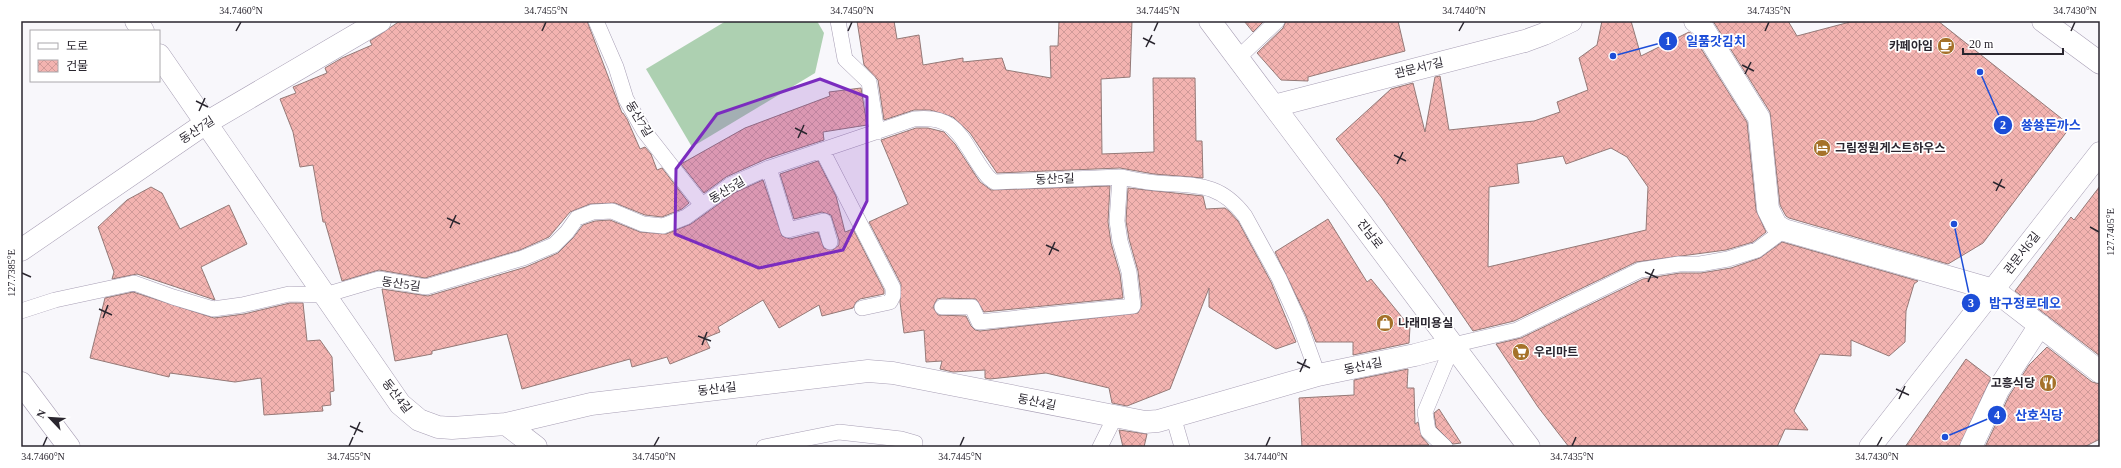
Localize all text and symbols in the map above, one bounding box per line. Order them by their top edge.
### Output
text: 34.7460°N [219,5,263,16]
text: 34.7455°N [524,5,568,16]
text: 34.7450°N [830,5,874,16]
text: 34.7445°N [1136,5,1180,16]
text: 34.7440°N [1442,5,1486,16]
text: 34.7435°N [1747,5,1791,16]
text: 34.7430°N [2053,5,2097,16]
callout: 일품갓김치 [1658,29,1754,54]
legend [30,30,160,82]
scale bar [1963,30,2063,56]
text: 1 [1665,34,1671,48]
text: 일품갓김치 [1686,34,1746,49]
cafe icon: 카페아임 [1936,36,1956,56]
text: 20 m [1969,37,1994,51]
text: 도로 [66,39,88,53]
place label: 카페아임 [1889,39,1933,53]
street label: 관문서7길 [1393,55,1445,81]
text: 건물 [66,59,88,73]
street label: 동산7길 [623,99,655,139]
street label: 동산7길 [177,113,217,147]
callout: 쑝쑝돈까스 [1993,113,2089,138]
text: 2 [2000,118,2006,132]
text: 쑝쑝돈까스 [2021,118,2081,133]
hotel icon: 그림정원게스트하우스 [1812,138,1832,158]
place label: 그림정원게스트하우스 [1835,141,1945,155]
street label: 동산5길 [1035,171,1075,187]
street label: 동산5길 [707,174,747,206]
text: 127.7405°E [2105,208,2116,256]
street label: 진남로 [1354,217,1386,251]
street label: 관문서6길 [2001,229,2043,277]
text: 127.7385°E [6,249,17,297]
street label: 동산5길 [381,274,421,294]
callout: 밥구정로데오 [1961,291,2068,316]
text: 3 [1968,296,1974,310]
text: 밥구정로데오 [1989,296,2061,311]
shop icon: 나래미용실 [1375,313,1395,333]
place label: 나래미용실 [1398,316,1453,330]
supermarket icon: 우리마트 [1511,342,1531,362]
place label: 우리마트 [1534,345,1578,359]
street label: 동산4길 [1342,355,1384,377]
restaurant icon: 고흥식당 [2038,373,2058,393]
street label: 동산4길 [379,376,415,416]
place label: 고흥식당 [1991,376,2035,390]
street label: 동산4길 [697,380,737,398]
street label: 동산4길 [1016,391,1058,413]
north arrow [30,398,70,438]
callout: 산호식당 [1987,403,2071,428]
text: N [34,408,48,420]
text: 4 [1994,408,2000,422]
text: 산호식당 [2015,408,2063,423]
text: 34.7460°N [21,451,65,462]
text: 34.7455°N [327,451,371,462]
text: 34.7450°N [632,451,676,462]
text: 34.7445°N [938,451,982,462]
text: 34.7440°N [1244,451,1288,462]
text: 34.7435°N [1550,451,1594,462]
text: 34.7430°N [1855,451,1899,462]

